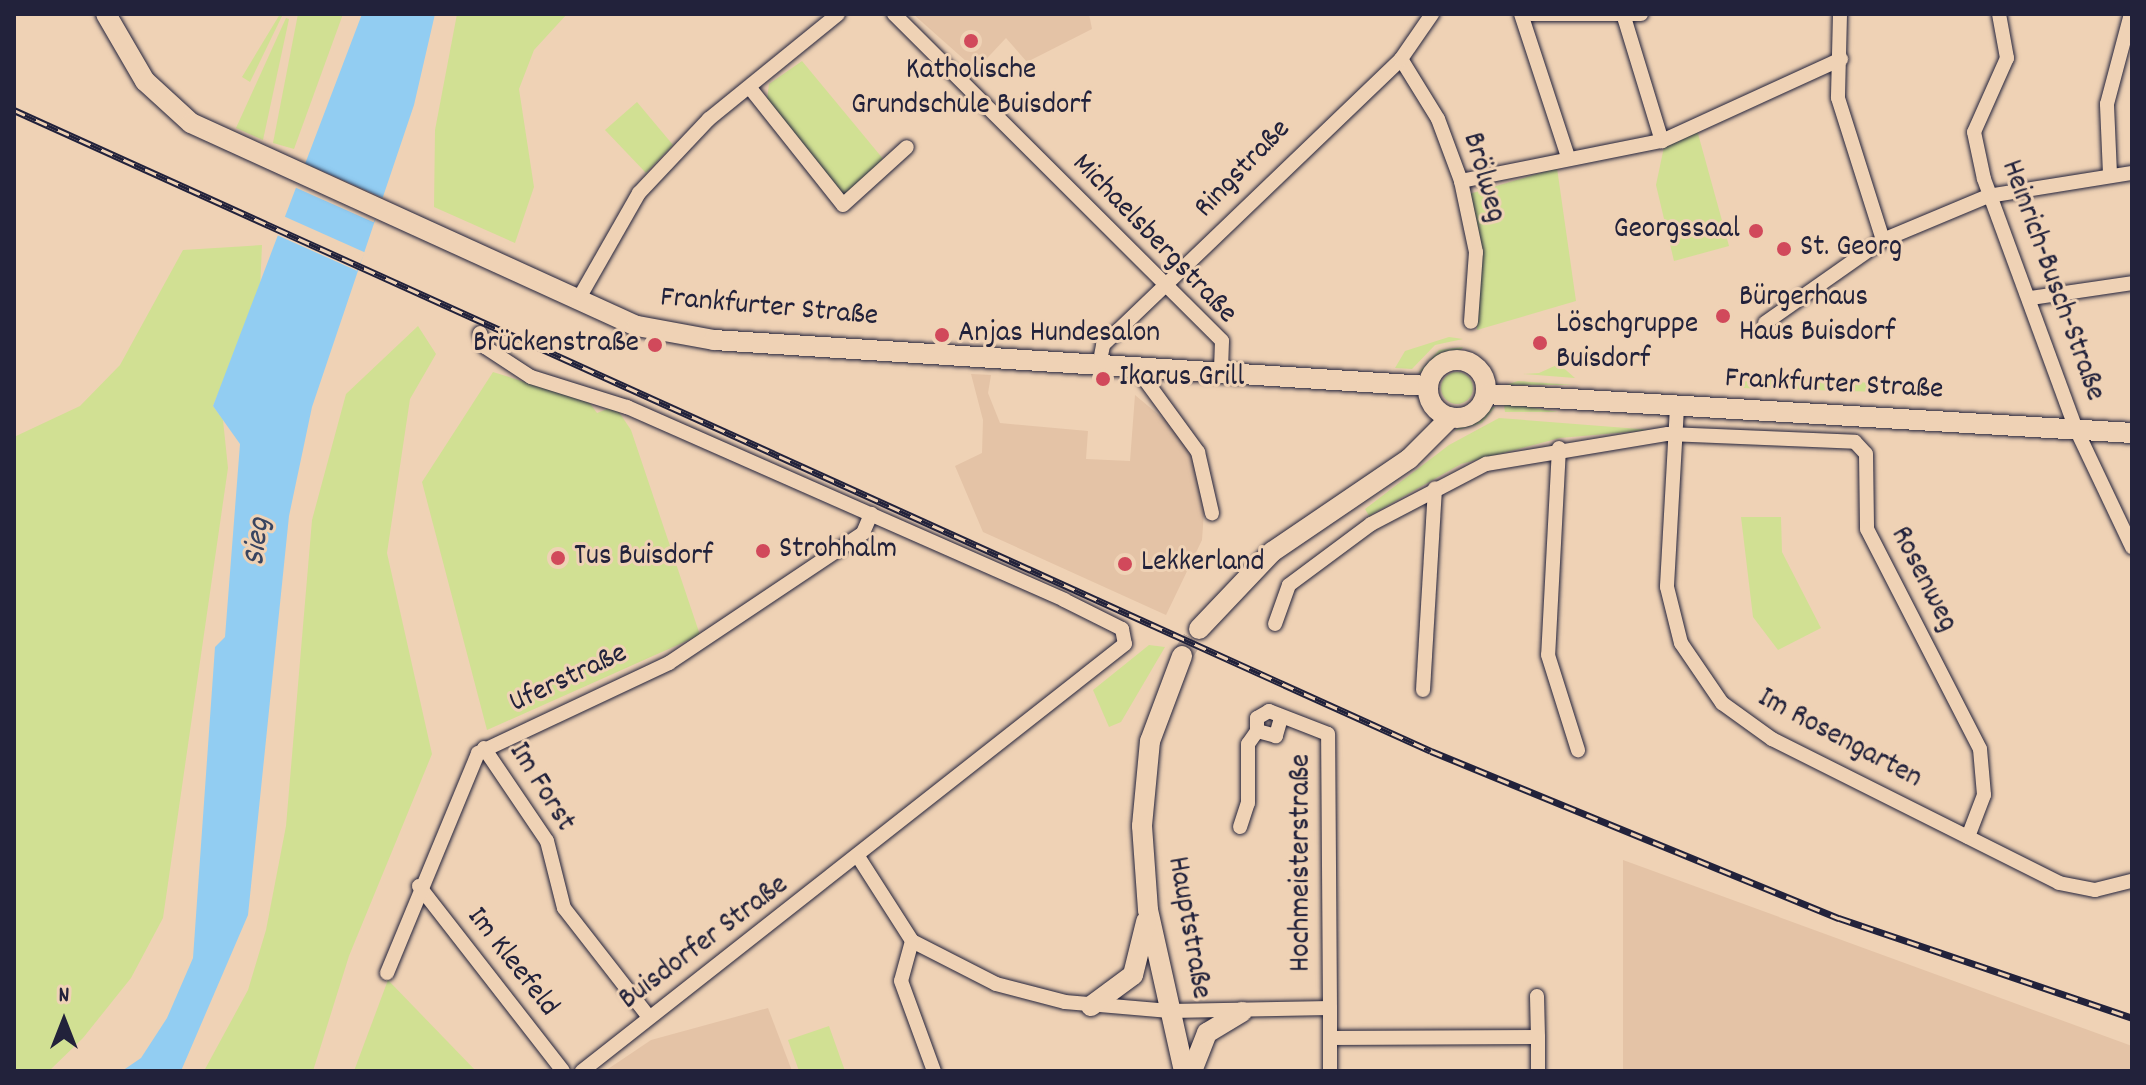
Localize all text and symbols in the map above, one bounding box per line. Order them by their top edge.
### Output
marker: Katholische Grundschule Buisdorf [962,32,980,50]
place label: Katholische Grundschule Buisdorf [851,54,1091,124]
street label: Ringstraße [1188,113,1300,227]
street label: Brölweg [1452,129,1512,227]
street label: Michaelsbergstraße [1063,147,1243,333]
street label: Heinrich-Busch-Straße [1991,156,2111,406]
place label: Georgssaal [1613,213,1740,249]
marker: Georgssaal [1747,222,1765,240]
place label: St. Georg [1800,231,1902,267]
marker: St. Georg [1775,240,1793,258]
place label: Bürgerhaus Haus Buisdorf [1739,281,1895,352]
street label: Frankfurter Straße [659,282,879,336]
marker: Bürgerhaus Haus Buisdorf [1714,307,1732,325]
place label: Löschgruppe Buisdorf [1556,308,1698,378]
place label: Anjas Hundesalon [958,317,1160,353]
marker: Anjas Hundesalon [933,326,951,344]
place label: Brückenstraße [473,327,639,363]
marker: Löschgruppe Buisdorf [1531,334,1549,352]
marker: Brückenstraße [646,336,664,354]
place label: Ikarus Grill [1119,361,1244,397]
street label: Frankfurter Straße [1724,362,1944,410]
marker: Ikarus Grill [1094,370,1112,388]
water label: Sieg [237,516,281,568]
street label: Rosenweg [1880,521,1964,639]
place label: Strohhalm [779,533,897,569]
place label: Tus Buisdorf [574,540,713,576]
marker: Strohhalm [754,542,772,560]
place label: Lekkerland [1141,546,1265,582]
marker: Tus Buisdorf [549,549,567,567]
marker: Lekkerland [1116,555,1134,573]
street label: Uferstraße [504,637,634,723]
street label: Im Rosengarten [1751,682,1927,798]
street label: Im Forst [499,737,581,839]
street label: Hochmeisterstraße [1285,754,1321,972]
street label: Hauptstraße [1157,854,1217,1002]
street label: Buisdorfer Straße [613,869,797,1019]
street label: Im Kleefeld [457,901,565,1025]
north arrow [24,981,104,1061]
text: N [59,981,69,1012]

